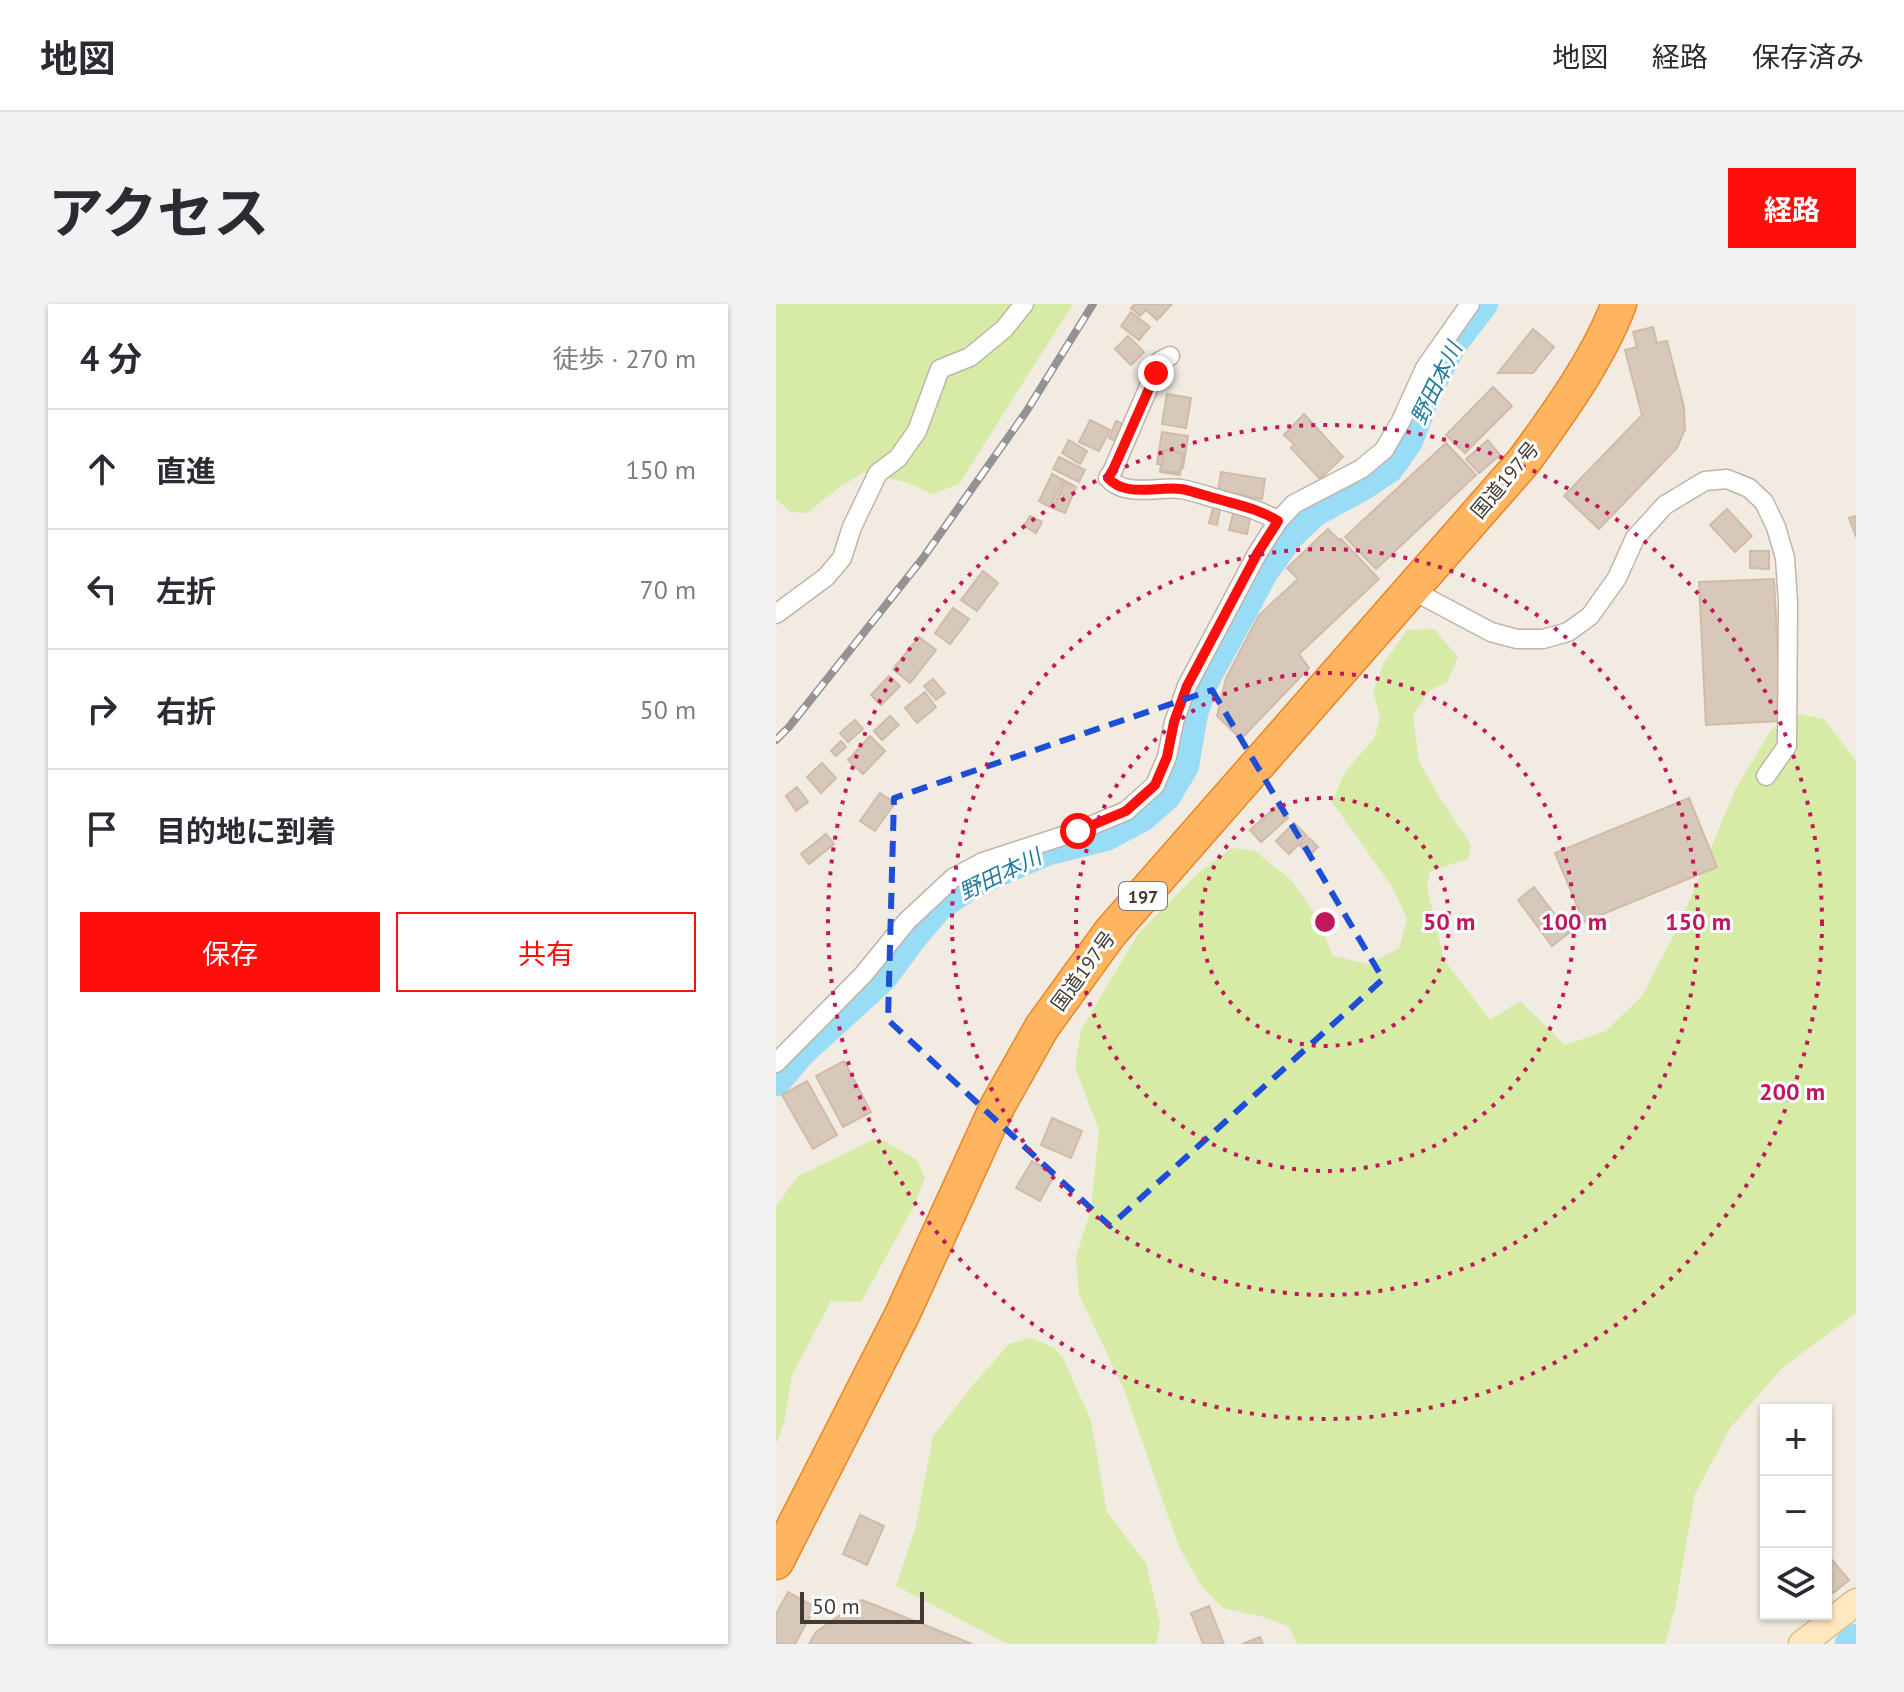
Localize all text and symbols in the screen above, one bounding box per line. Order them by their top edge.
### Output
text: 地図 [40,33,116,82]
text: 地図 [1552,38,1608,75]
text: 経路 [1652,38,1708,75]
text: 保存済み [1752,38,1864,75]
button: 経路 [1728,168,1856,248]
text: アクセス [48,176,269,248]
text: 4 分 [80,336,142,380]
water label: 野田本川 [1404,336,1469,429]
text: 徒歩 · 270 m [553,342,696,375]
route end [1138,355,1174,391]
street label: 国道197号 [1465,436,1545,524]
icon: ahead [80,447,124,491]
text: 直進 [156,451,216,490]
text: 150 m [625,453,696,486]
icon: left [80,567,124,611]
text: 左折 [156,571,216,610]
text: 70 m [640,573,696,606]
icon: right [80,687,124,731]
text: 右折 [156,691,216,730]
text: 50 m [640,693,696,726]
icon: arrive [80,807,124,851]
text: 目的地に到着 [156,811,336,850]
route start [1060,813,1096,849]
water label: 野田本川 [954,841,1047,906]
road number: 197 [1119,882,1167,910]
text: 50 m [1423,906,1475,937]
text: 100 m [1541,906,1607,937]
text: 150 m [1665,906,1731,937]
centre of rings [1311,908,1339,936]
button: 保存 [80,912,380,992]
button: 共有 [396,912,696,992]
street label: 国道197号 [1045,926,1121,1016]
text: 200 m [1759,1076,1825,1107]
map controls [1760,1404,1832,1620]
button: + [1760,1404,1832,1476]
button: − [1760,1476,1832,1548]
button: layers [1760,1548,1832,1620]
scale bar [800,1588,924,1624]
text: 50 m [812,1592,860,1620]

